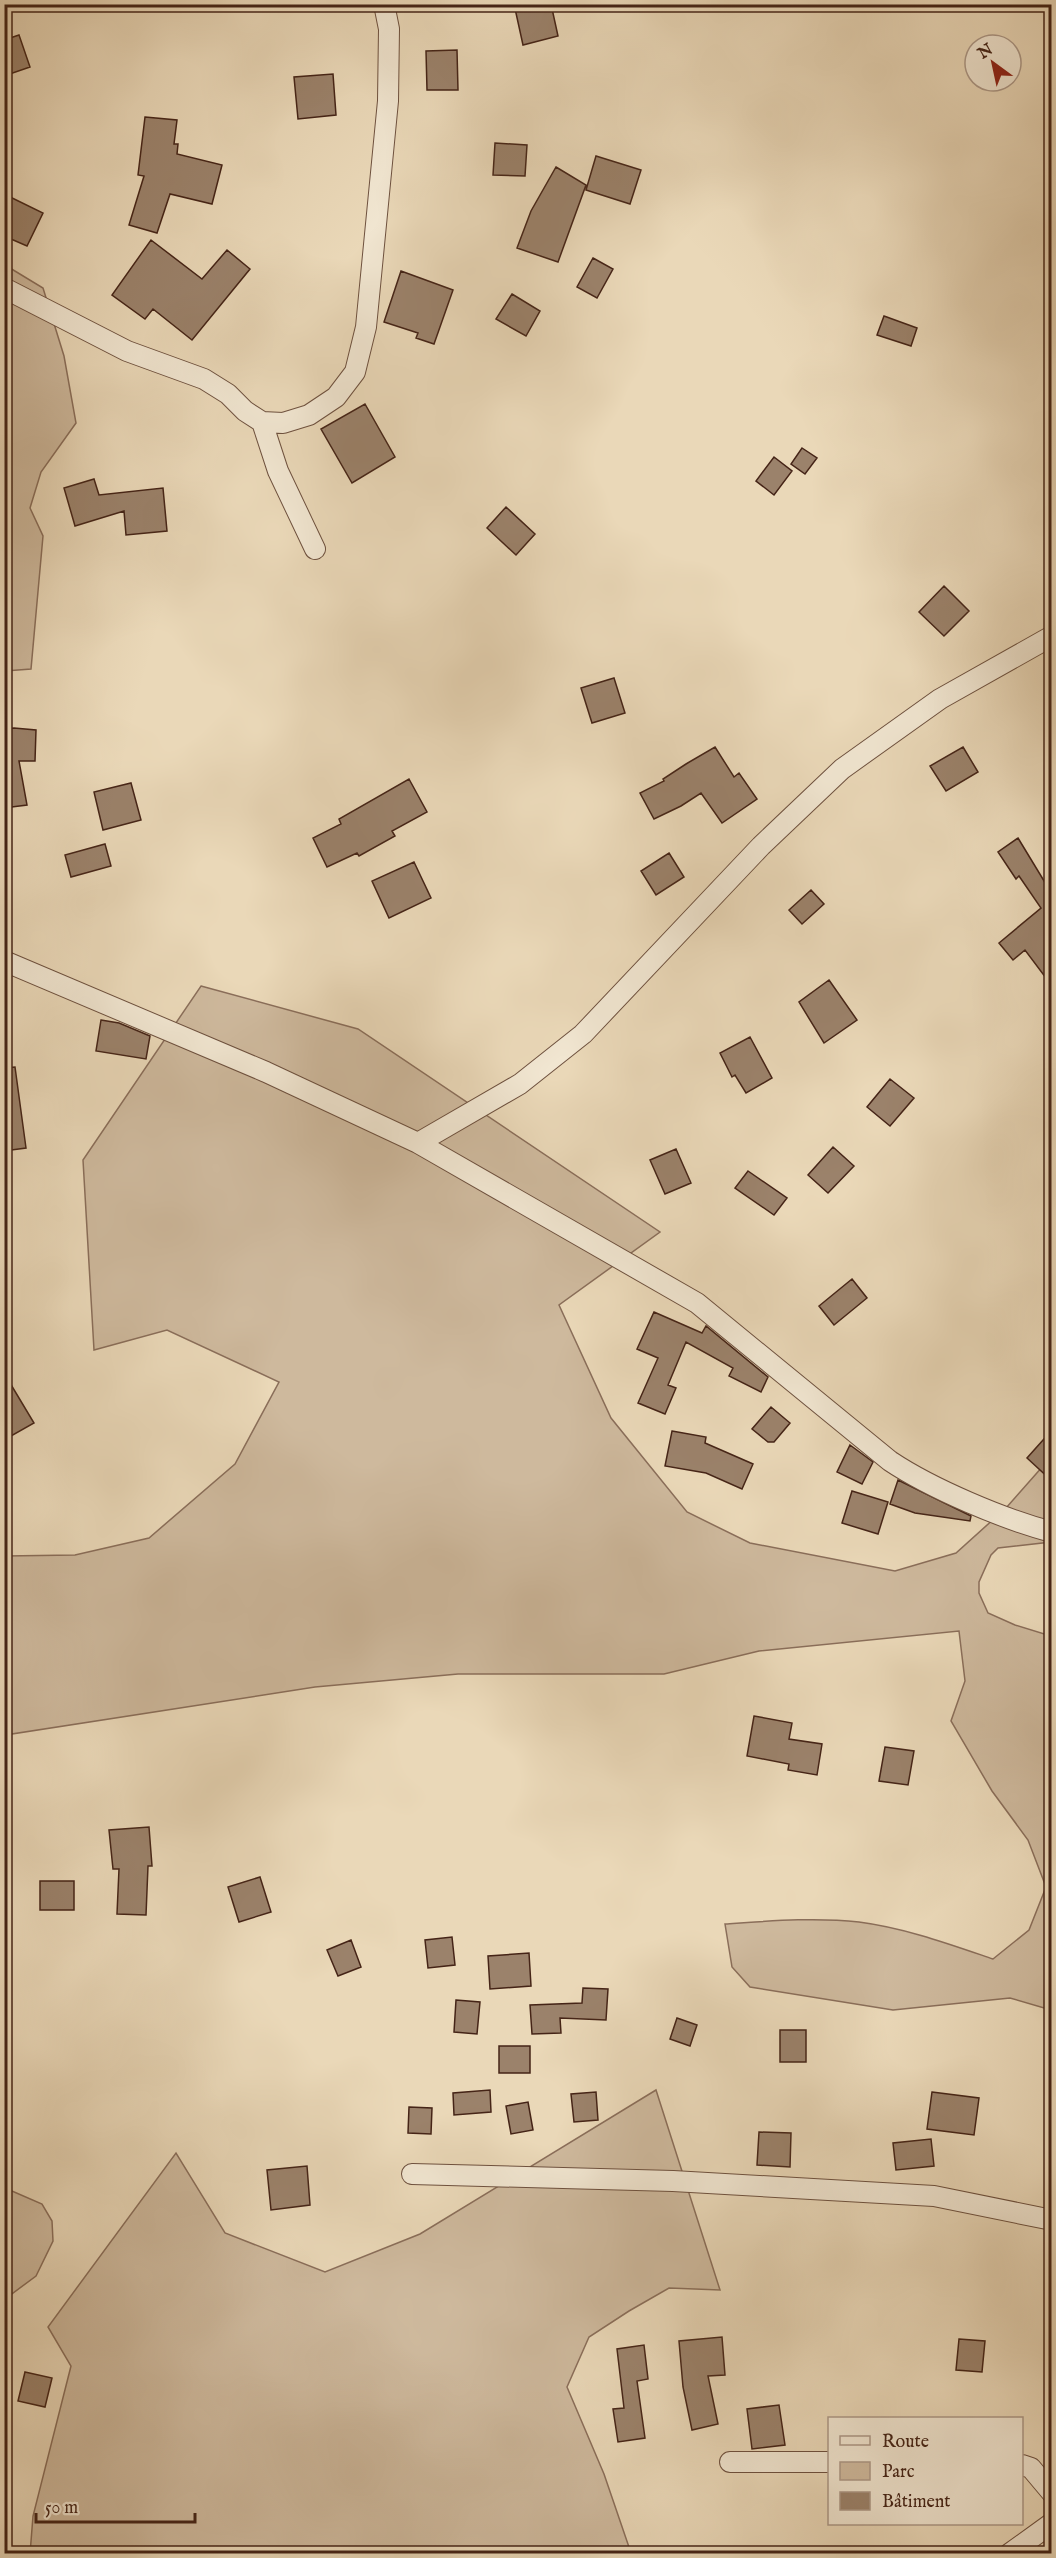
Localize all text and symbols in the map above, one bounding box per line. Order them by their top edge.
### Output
north arrow [963,33,1023,93]
text: N [974,40,997,65]
legend [828,2417,1023,2525]
text: Route [882,2431,929,2454]
text: Parc [882,2461,915,2484]
scale bar [36,2486,195,2524]
text: Bâtiment [882,2491,951,2514]
text: 50 m [45,2497,78,2520]

